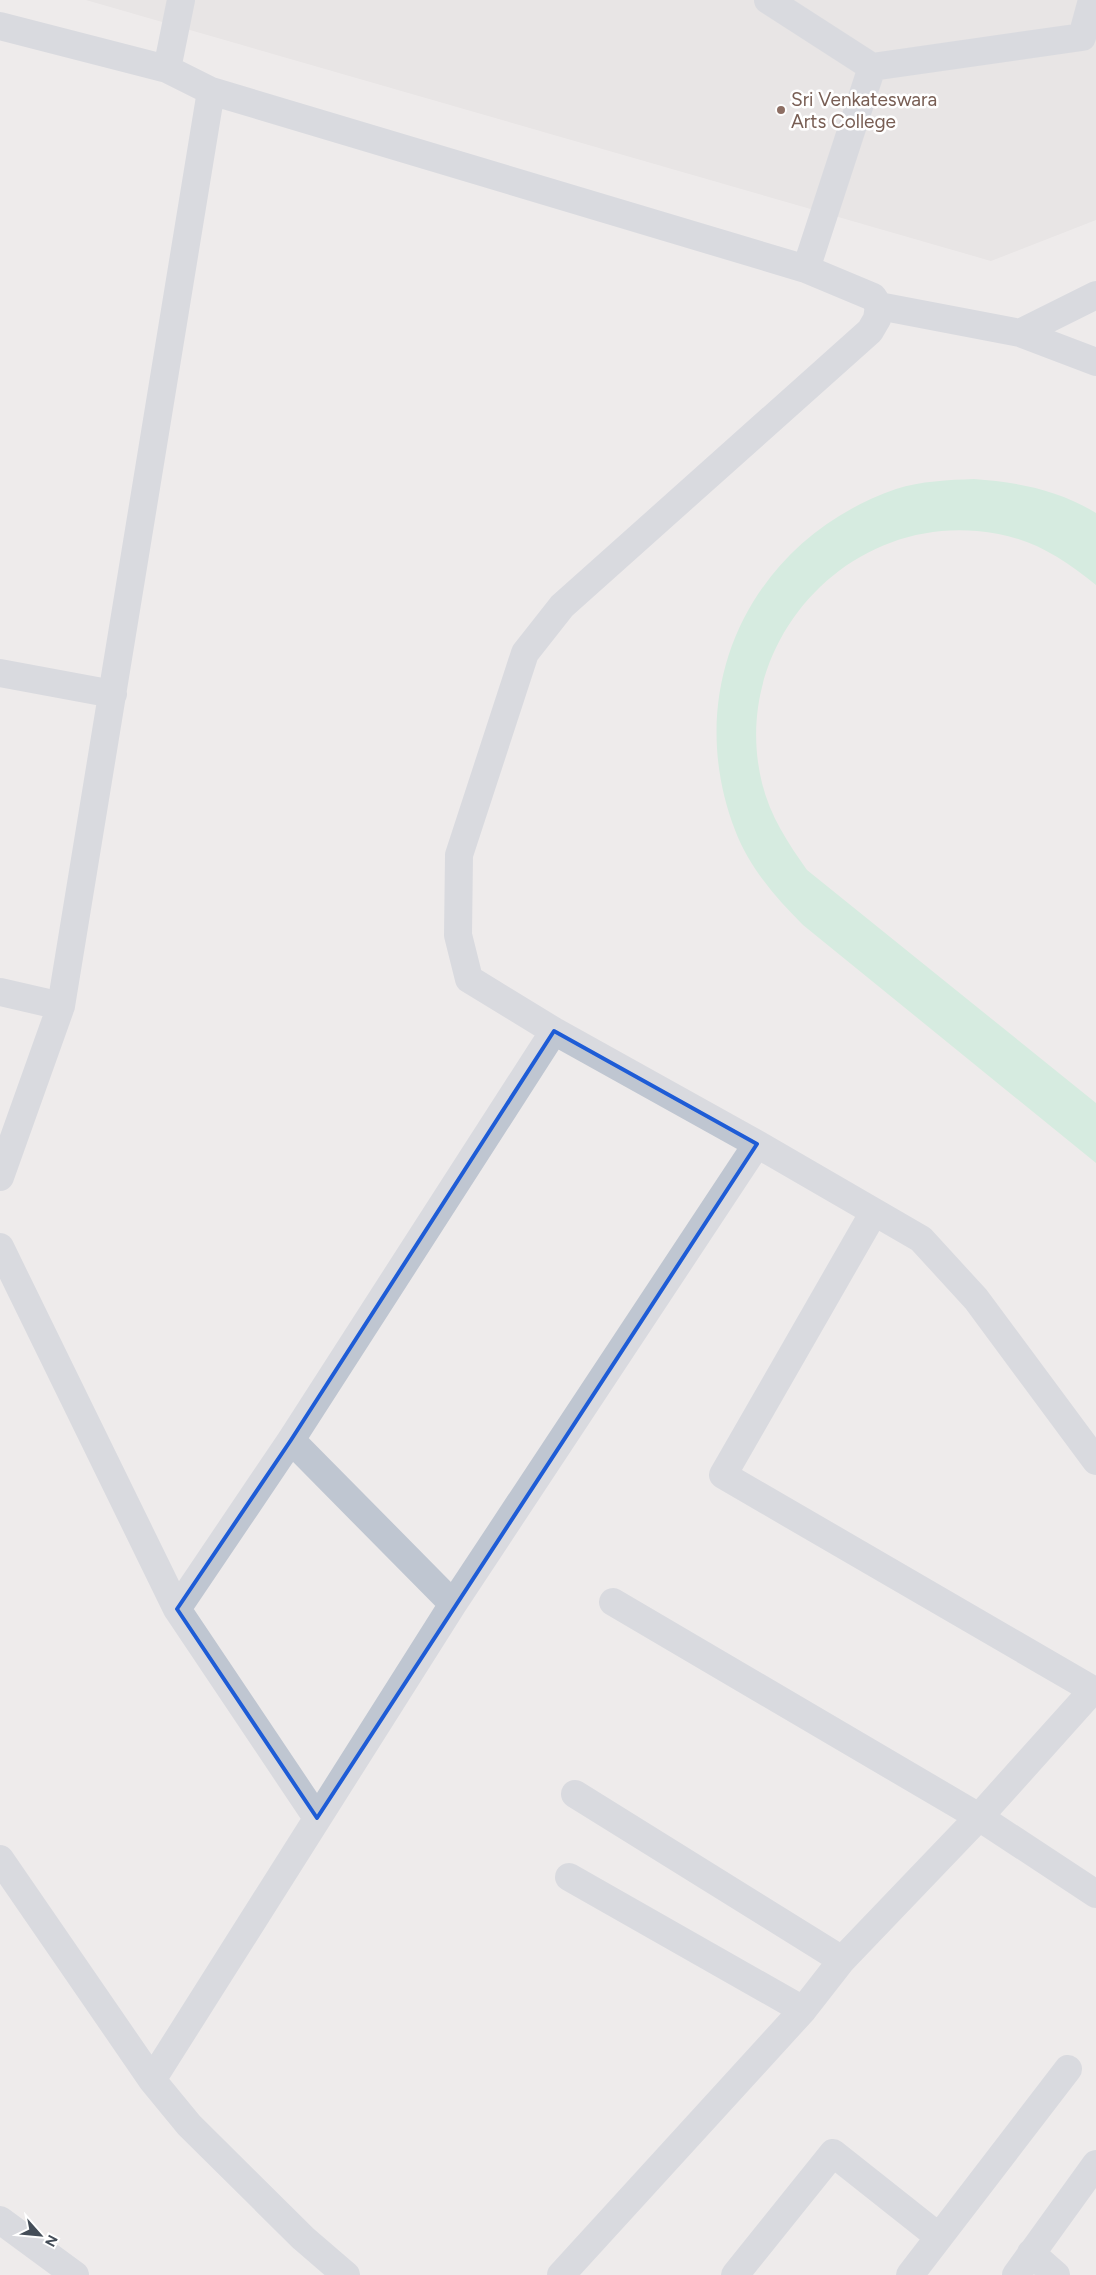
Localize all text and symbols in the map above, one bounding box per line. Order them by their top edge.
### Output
place label: Sri Venkateswara Arts College [791,88,937,133]
marker: Sri Venkateswara Arts College [775,104,787,116]
north arrow [15,2210,65,2260]
text: N [41,2232,61,2249]

